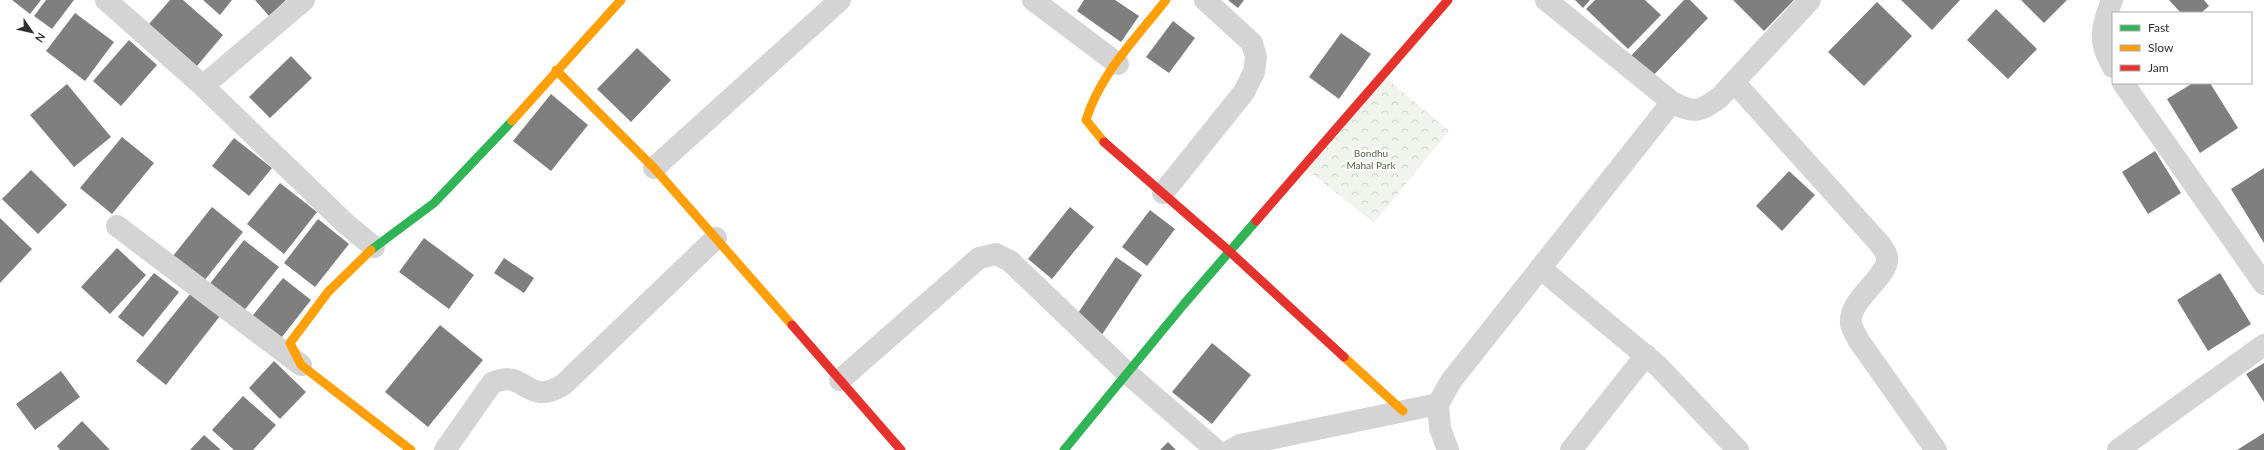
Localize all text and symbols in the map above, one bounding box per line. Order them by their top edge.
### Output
north arrow [12,12,52,52]
legend [2112,12,2252,84]
text: Fast [2148,20,2170,35]
text: N [33,31,48,45]
text: Slow [2148,40,2174,55]
text: Jam [2148,60,2169,75]
park label: Bondhu Mahal Park [1346,147,1396,171]

